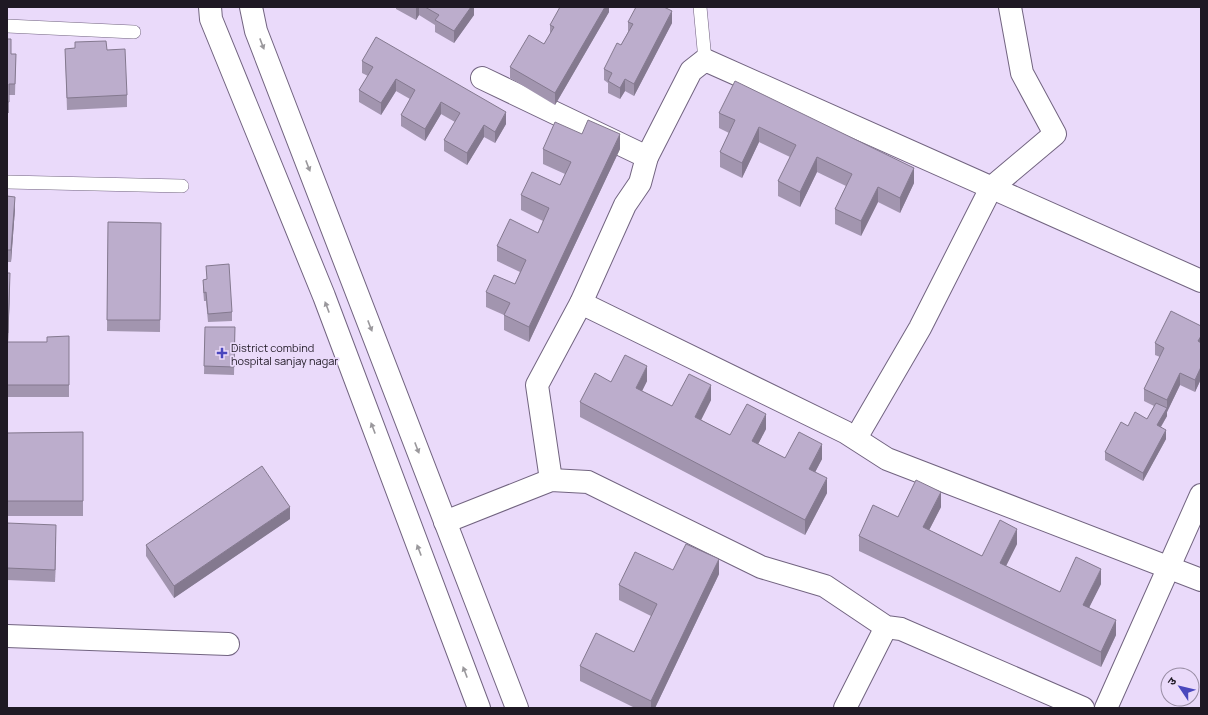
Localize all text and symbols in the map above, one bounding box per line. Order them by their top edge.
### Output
one-way arrow [259,39,265,51]
one-way arrow [306,160,312,172]
one-way arrow [324,300,330,312]
one-way arrow [368,321,374,333]
place label: District combind hospital sanjay nagar [231,340,338,368]
marker: District combind hospital sanjay nagar [216,347,228,359]
one-way arrow [370,422,376,434]
one-way arrow [414,442,420,454]
one-way arrow [416,543,422,555]
one-way arrow [462,665,468,677]
north arrow [1160,667,1200,707]
text: उ [1163,674,1180,688]

